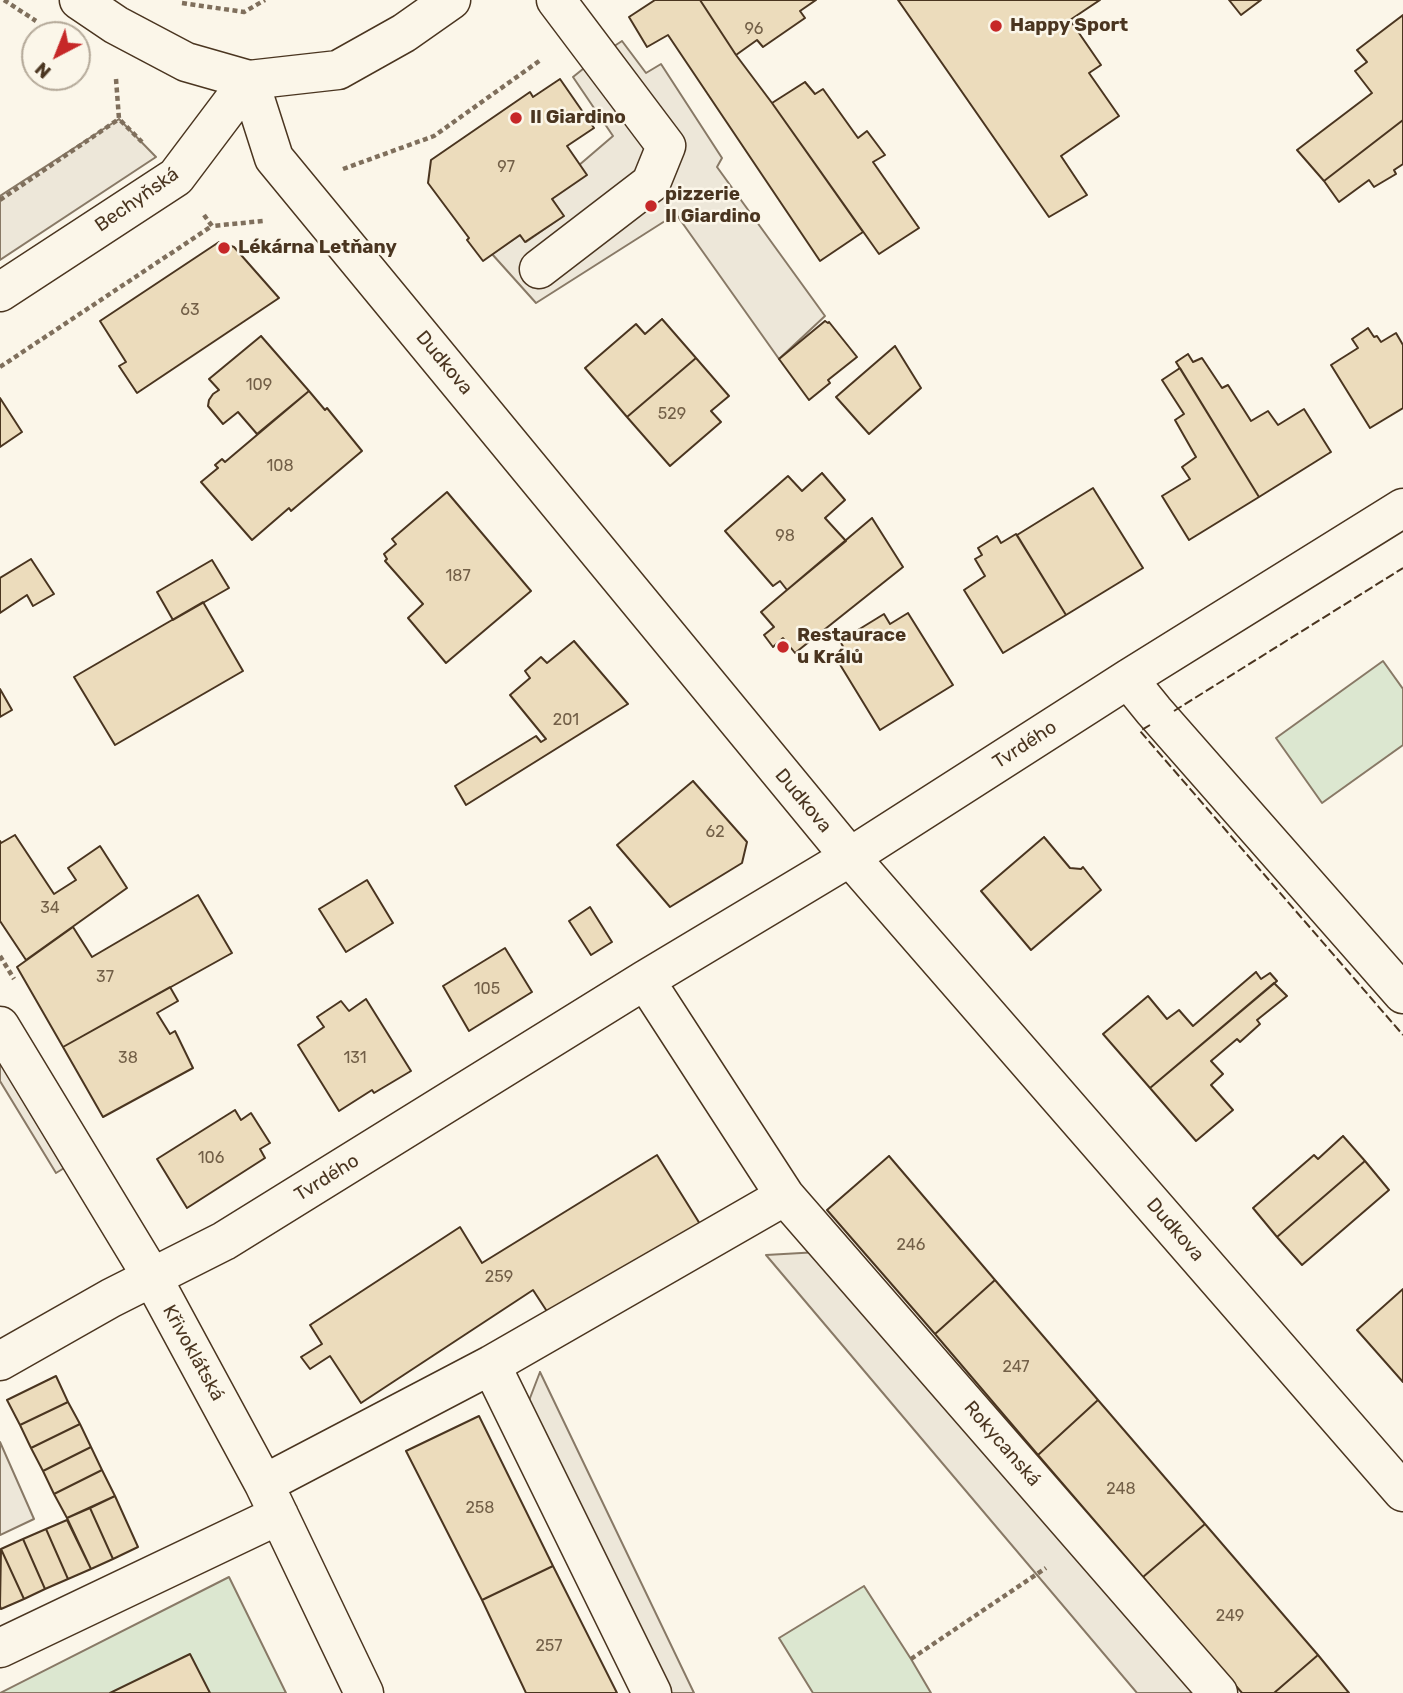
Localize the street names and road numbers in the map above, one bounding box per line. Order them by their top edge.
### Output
street label: Bechyňská [91,163,183,237]
street label: Dudkova [411,326,477,400]
street label: Tvrdého [989,716,1061,774]
street label: Dudkova [770,764,836,838]
street label: Tvrdého [291,1149,363,1207]
street label: Dudkova [1141,1194,1209,1266]
street label: Křivoklátská [157,1301,229,1405]
street label: Rokycanská [959,1397,1045,1491]

